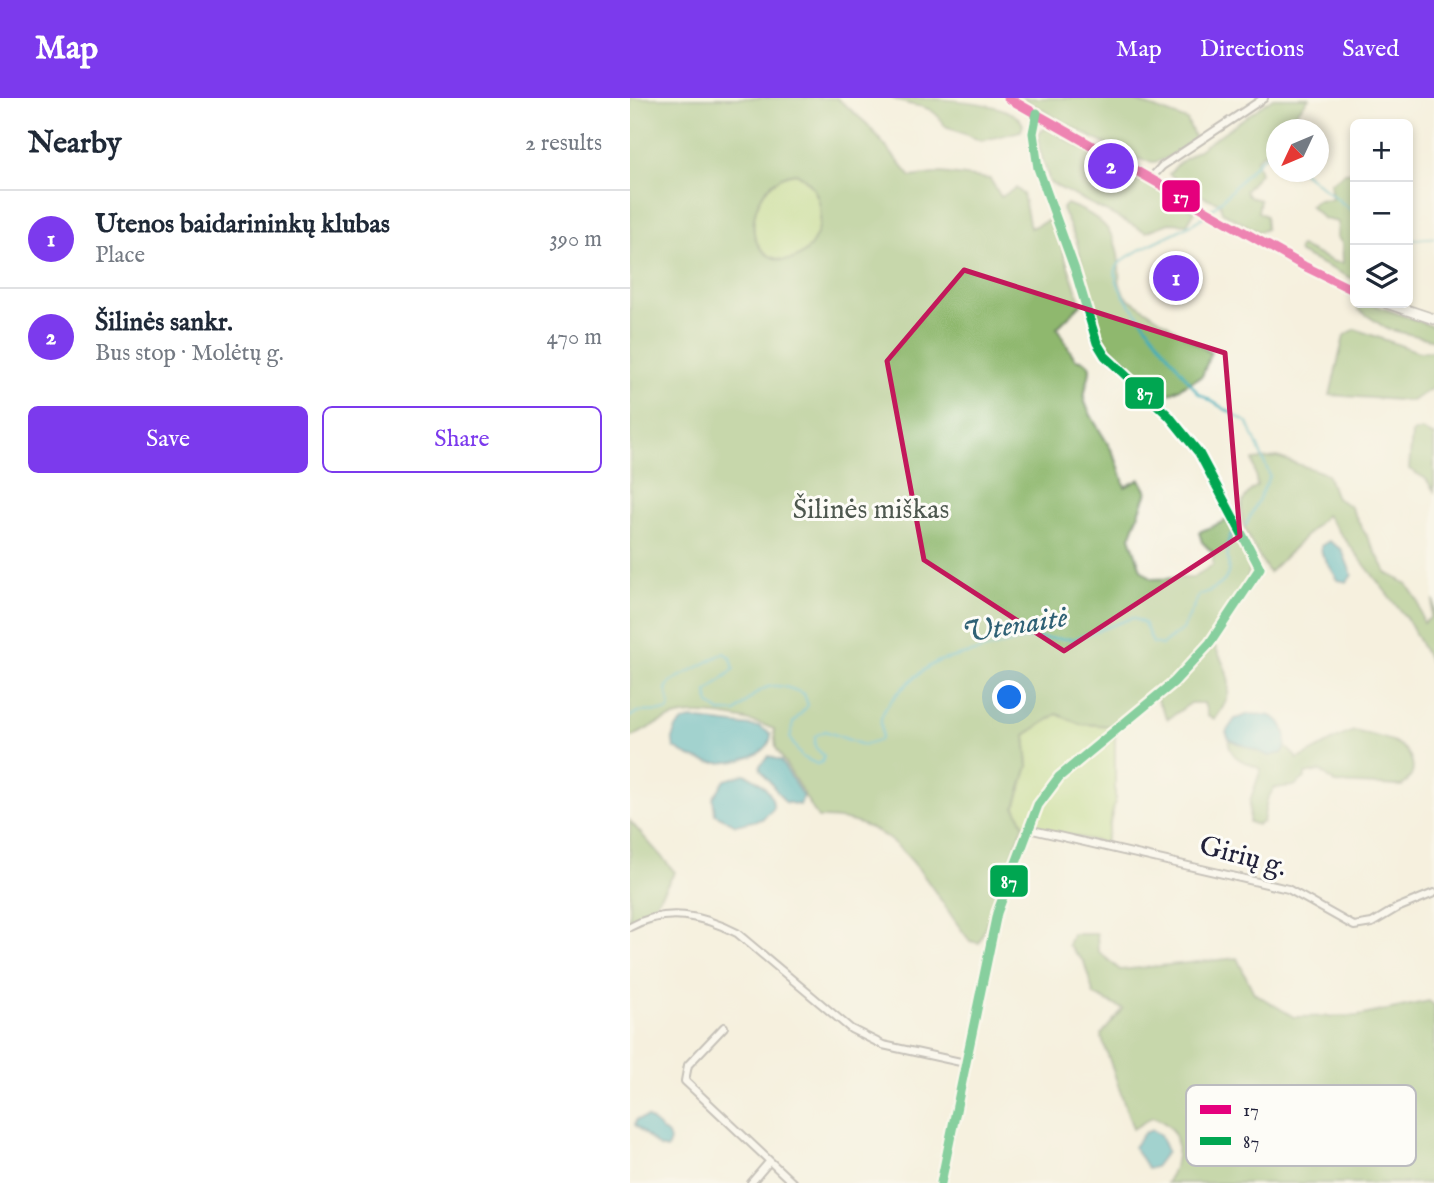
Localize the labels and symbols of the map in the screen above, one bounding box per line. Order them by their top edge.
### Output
north arrow [1266,119,1329,182]
pin: 2 [1088,140,1134,192]
line badge: 17 [1161,179,1201,213]
text: 17 [1173,186,1189,210]
pin: 1 [1153,252,1199,304]
line badge: 87 [1124,376,1165,410]
text: 87 [1137,383,1153,407]
park label: Šilinės miškas [793,493,949,528]
water label: Utenaitė [960,599,1070,653]
your location [992,680,1026,714]
street label: Girių g. [1196,829,1290,885]
line badge: 87 [989,864,1029,898]
text: 87 [1001,871,1017,895]
legend [1186,1085,1416,1166]
text: 17 [1243,1099,1259,1123]
text: 87 [1243,1131,1259,1155]

